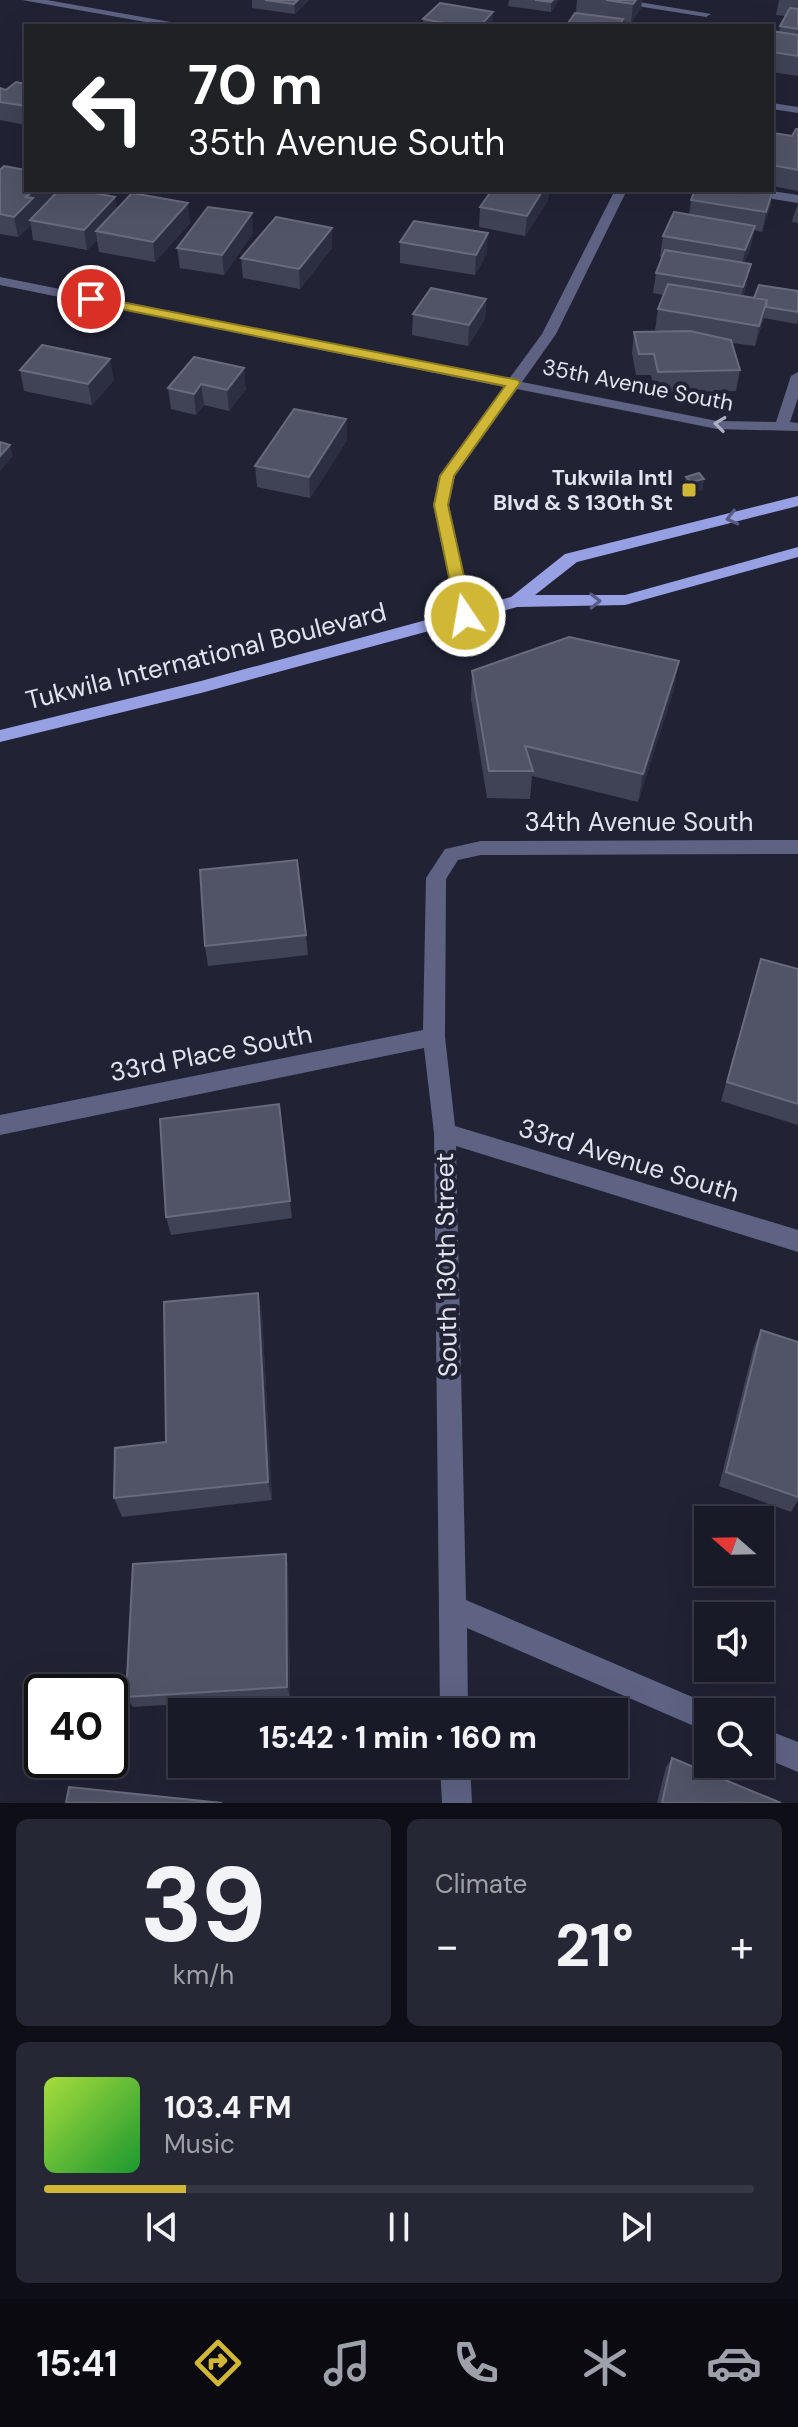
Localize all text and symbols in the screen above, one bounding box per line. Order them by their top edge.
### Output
text: 70 m [188,48,323,121]
icon: left [56,56,160,160]
text: 35th Avenue South [188,119,505,166]
pin [57,265,125,333]
icon: arrive [69,277,113,321]
street label: 35th Avenue South [540,352,736,418]
one-way arrow [713,416,726,433]
place label: Tukwila Intl Blvd & S 130th St [493,463,673,517]
marker: Tukwila Intl Blvd & S 130th St [680,481,698,499]
one-way arrow [725,509,739,526]
position arrow [423,574,507,658]
one-way arrow [589,592,602,609]
street label: Tukwila International Boulevard [22,595,390,717]
street label: 34th Avenue South [524,805,754,839]
street label: 33rd Place South [107,1017,315,1089]
street label: 33rd Avenue South [515,1110,743,1210]
street label: South 130th Street [427,1152,465,1378]
north arrow [694,1506,774,1586]
map controls [694,1506,774,1778]
button: sound [694,1602,774,1682]
speed limit sign: 40 [24,1674,128,1778]
button: search [694,1698,774,1778]
text: 15:42 · 1 min · 160 m [259,1718,537,1757]
text: 39 [140,1838,267,1973]
text: Climate [435,1867,527,1901]
text: 21° [555,1906,634,1985]
text: − [435,1917,459,1975]
text: + [730,1917,754,1975]
text: km/h [173,1958,234,1992]
text: 103.4 FM [164,2088,292,2127]
text: Music [164,2127,235,2161]
icon: previous [140,2205,184,2249]
icon: pause [377,2205,421,2249]
icon: next [614,2205,658,2249]
icon: directions [190,2335,246,2391]
icon: music [319,2335,375,2391]
icon: phone [448,2335,504,2391]
icon: climate [577,2335,633,2391]
icon: car [706,2335,762,2391]
text: 15:41 [36,2340,118,2387]

